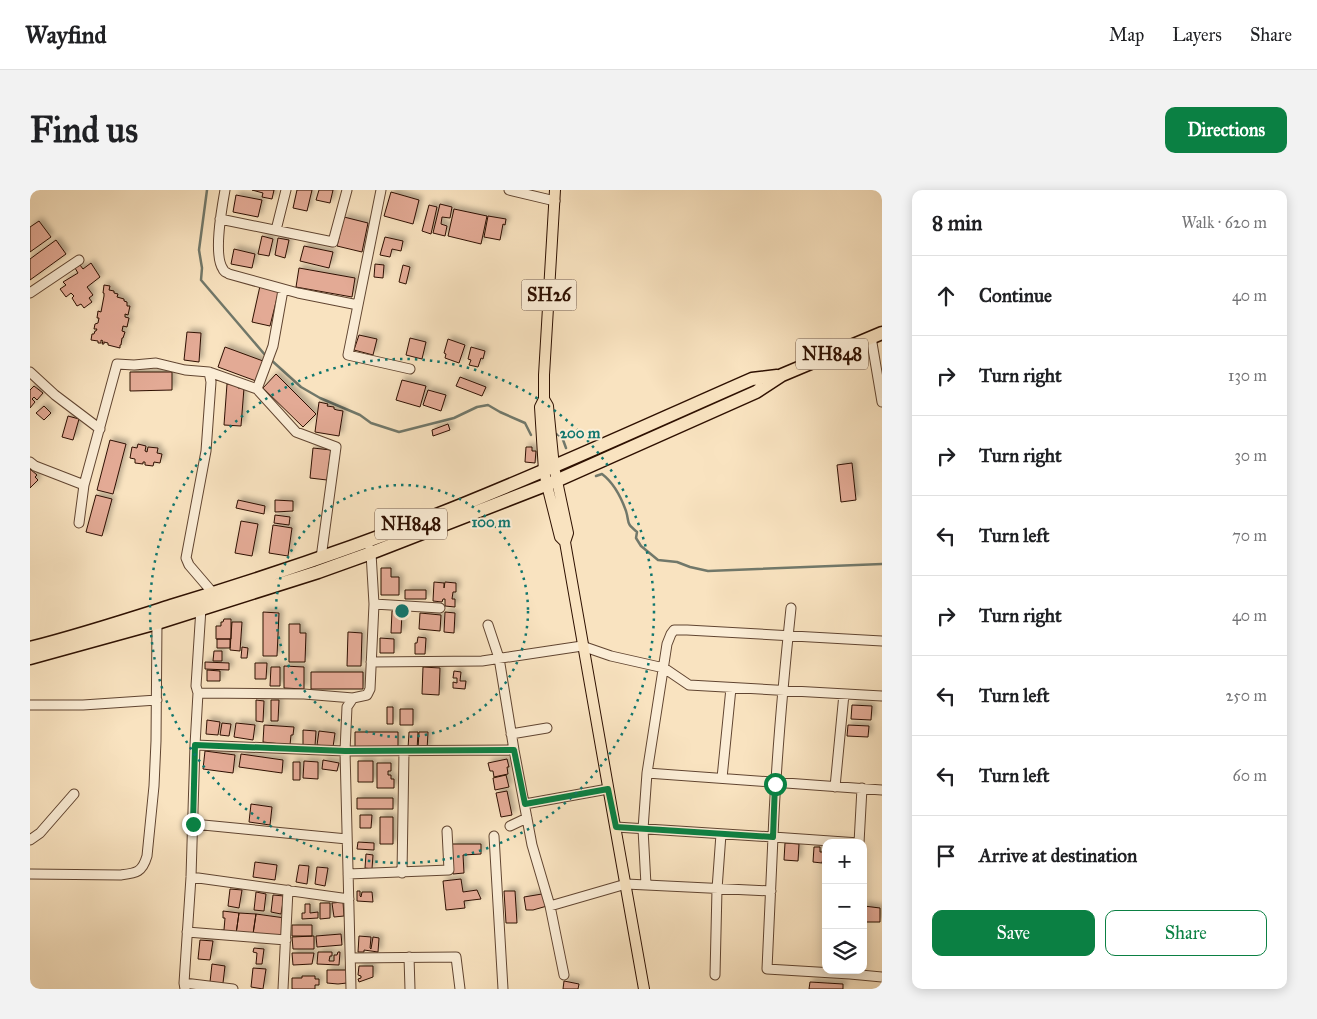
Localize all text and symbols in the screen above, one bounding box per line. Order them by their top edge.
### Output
text: Wayfind [25,20,107,50]
text: Map [1109,24,1144,46]
text: Layers [1172,24,1222,46]
text: Share [1250,24,1292,46]
button: Directions [1165,107,1287,153]
text: Find us [30,109,138,152]
text: 8 min [932,210,982,236]
text: Walk · 620 m [1181,213,1267,232]
road number: SH26 [522,280,576,310]
icon: ahead [932,282,960,310]
text: Continue [979,284,1052,307]
text: 40 m [1232,286,1267,305]
road number: NH848 [796,338,868,370]
icon: right [932,362,960,390]
text: Turn right [979,364,1062,387]
text: 130 m [1228,366,1267,385]
text: 200 m [560,424,601,442]
icon: right [932,442,960,470]
text: Turn right [979,444,1062,467]
text: 30 m [1234,446,1267,465]
road number: NH848 [375,508,447,539]
text: 100 m [471,513,511,531]
icon: left [932,522,960,550]
text: Turn left [979,524,1049,547]
text: 70 m [1232,526,1267,545]
centre of rings [393,602,411,620]
icon: right [932,602,960,630]
text: Turn right [979,604,1062,627]
text: 40 m [1232,606,1267,625]
icon: left [932,682,960,710]
text: Turn left [979,684,1049,707]
text: 250 m [1226,686,1267,705]
icon: left [932,762,960,790]
text: Turn left [979,764,1049,787]
text: 60 m [1233,766,1267,785]
route start [764,773,787,796]
route end [182,813,205,836]
map controls [822,839,867,974]
button: + [822,839,867,884]
icon: arrive [932,842,960,870]
text: Arrive at destination [979,844,1137,867]
button: − [822,884,867,929]
button: Save [932,910,1095,956]
button: Share [1105,910,1267,956]
button: layers [822,929,867,974]

